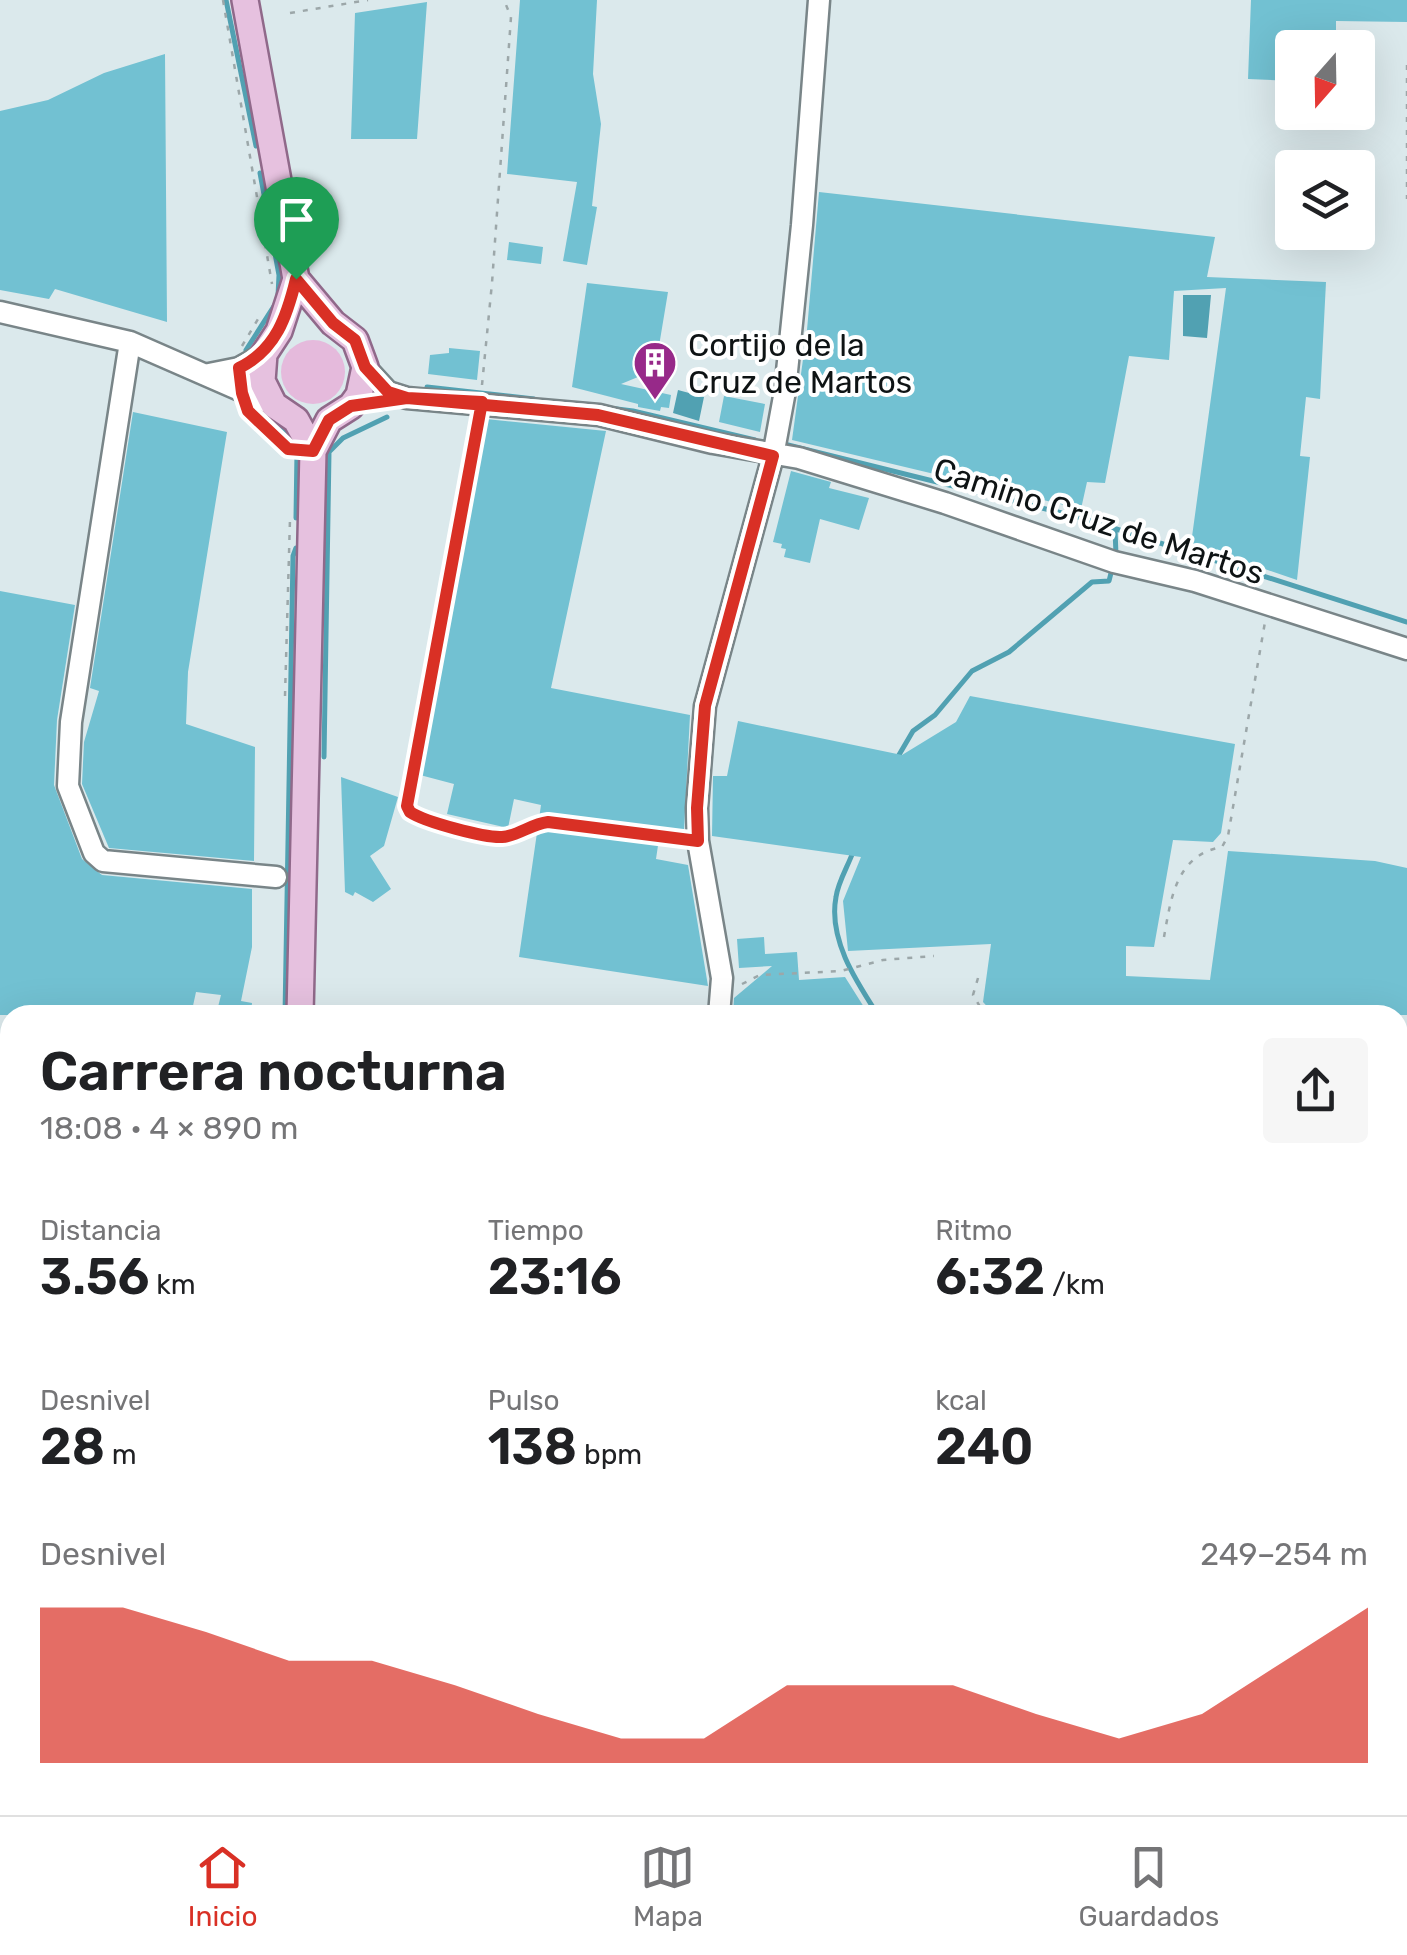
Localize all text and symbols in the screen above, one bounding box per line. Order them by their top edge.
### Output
north arrow [1275,30,1375,130]
map controls [1275,30,1375,250]
button: layers [1275,150,1375,250]
pin [254,177,339,280]
icon: arrive [269,192,324,247]
place label: Cortijo de la Cruz de Martos [688,326,912,401]
building icon: Cortijo de la Cruz de Martos [632,340,678,401]
street label: Camino Cruz de Martos [929,450,1269,592]
button: share [1263,1038,1368,1143]
text: Carrera nocturna [40,1039,507,1104]
text: 18:08 · 4 × 890 m [40,1109,299,1147]
text: Distancia [40,1214,161,1247]
text: Tiempo [488,1214,584,1247]
text: Ritmo [935,1214,1012,1247]
text: 3.56 [40,1247,150,1307]
text: 23:16 [488,1247,622,1307]
text: 6:32 [935,1247,1045,1307]
text: km [150,1268,196,1301]
text: /km [1045,1268,1105,1301]
text: Desnivel [40,1384,150,1417]
text: Pulso [488,1384,560,1417]
text: kcal [935,1384,987,1417]
text: 28 [40,1417,105,1477]
text: 138 [488,1417,577,1477]
text: 240 [935,1417,1034,1477]
text: m [105,1438,137,1471]
text: bpm [577,1438,642,1471]
text: Desnivel [40,1535,166,1573]
text: 249–254 m [1200,1535,1368,1573]
tab: Inicio [188,1840,257,1933]
tab: Mapa [633,1840,703,1933]
tab: Guardados [1078,1840,1219,1933]

